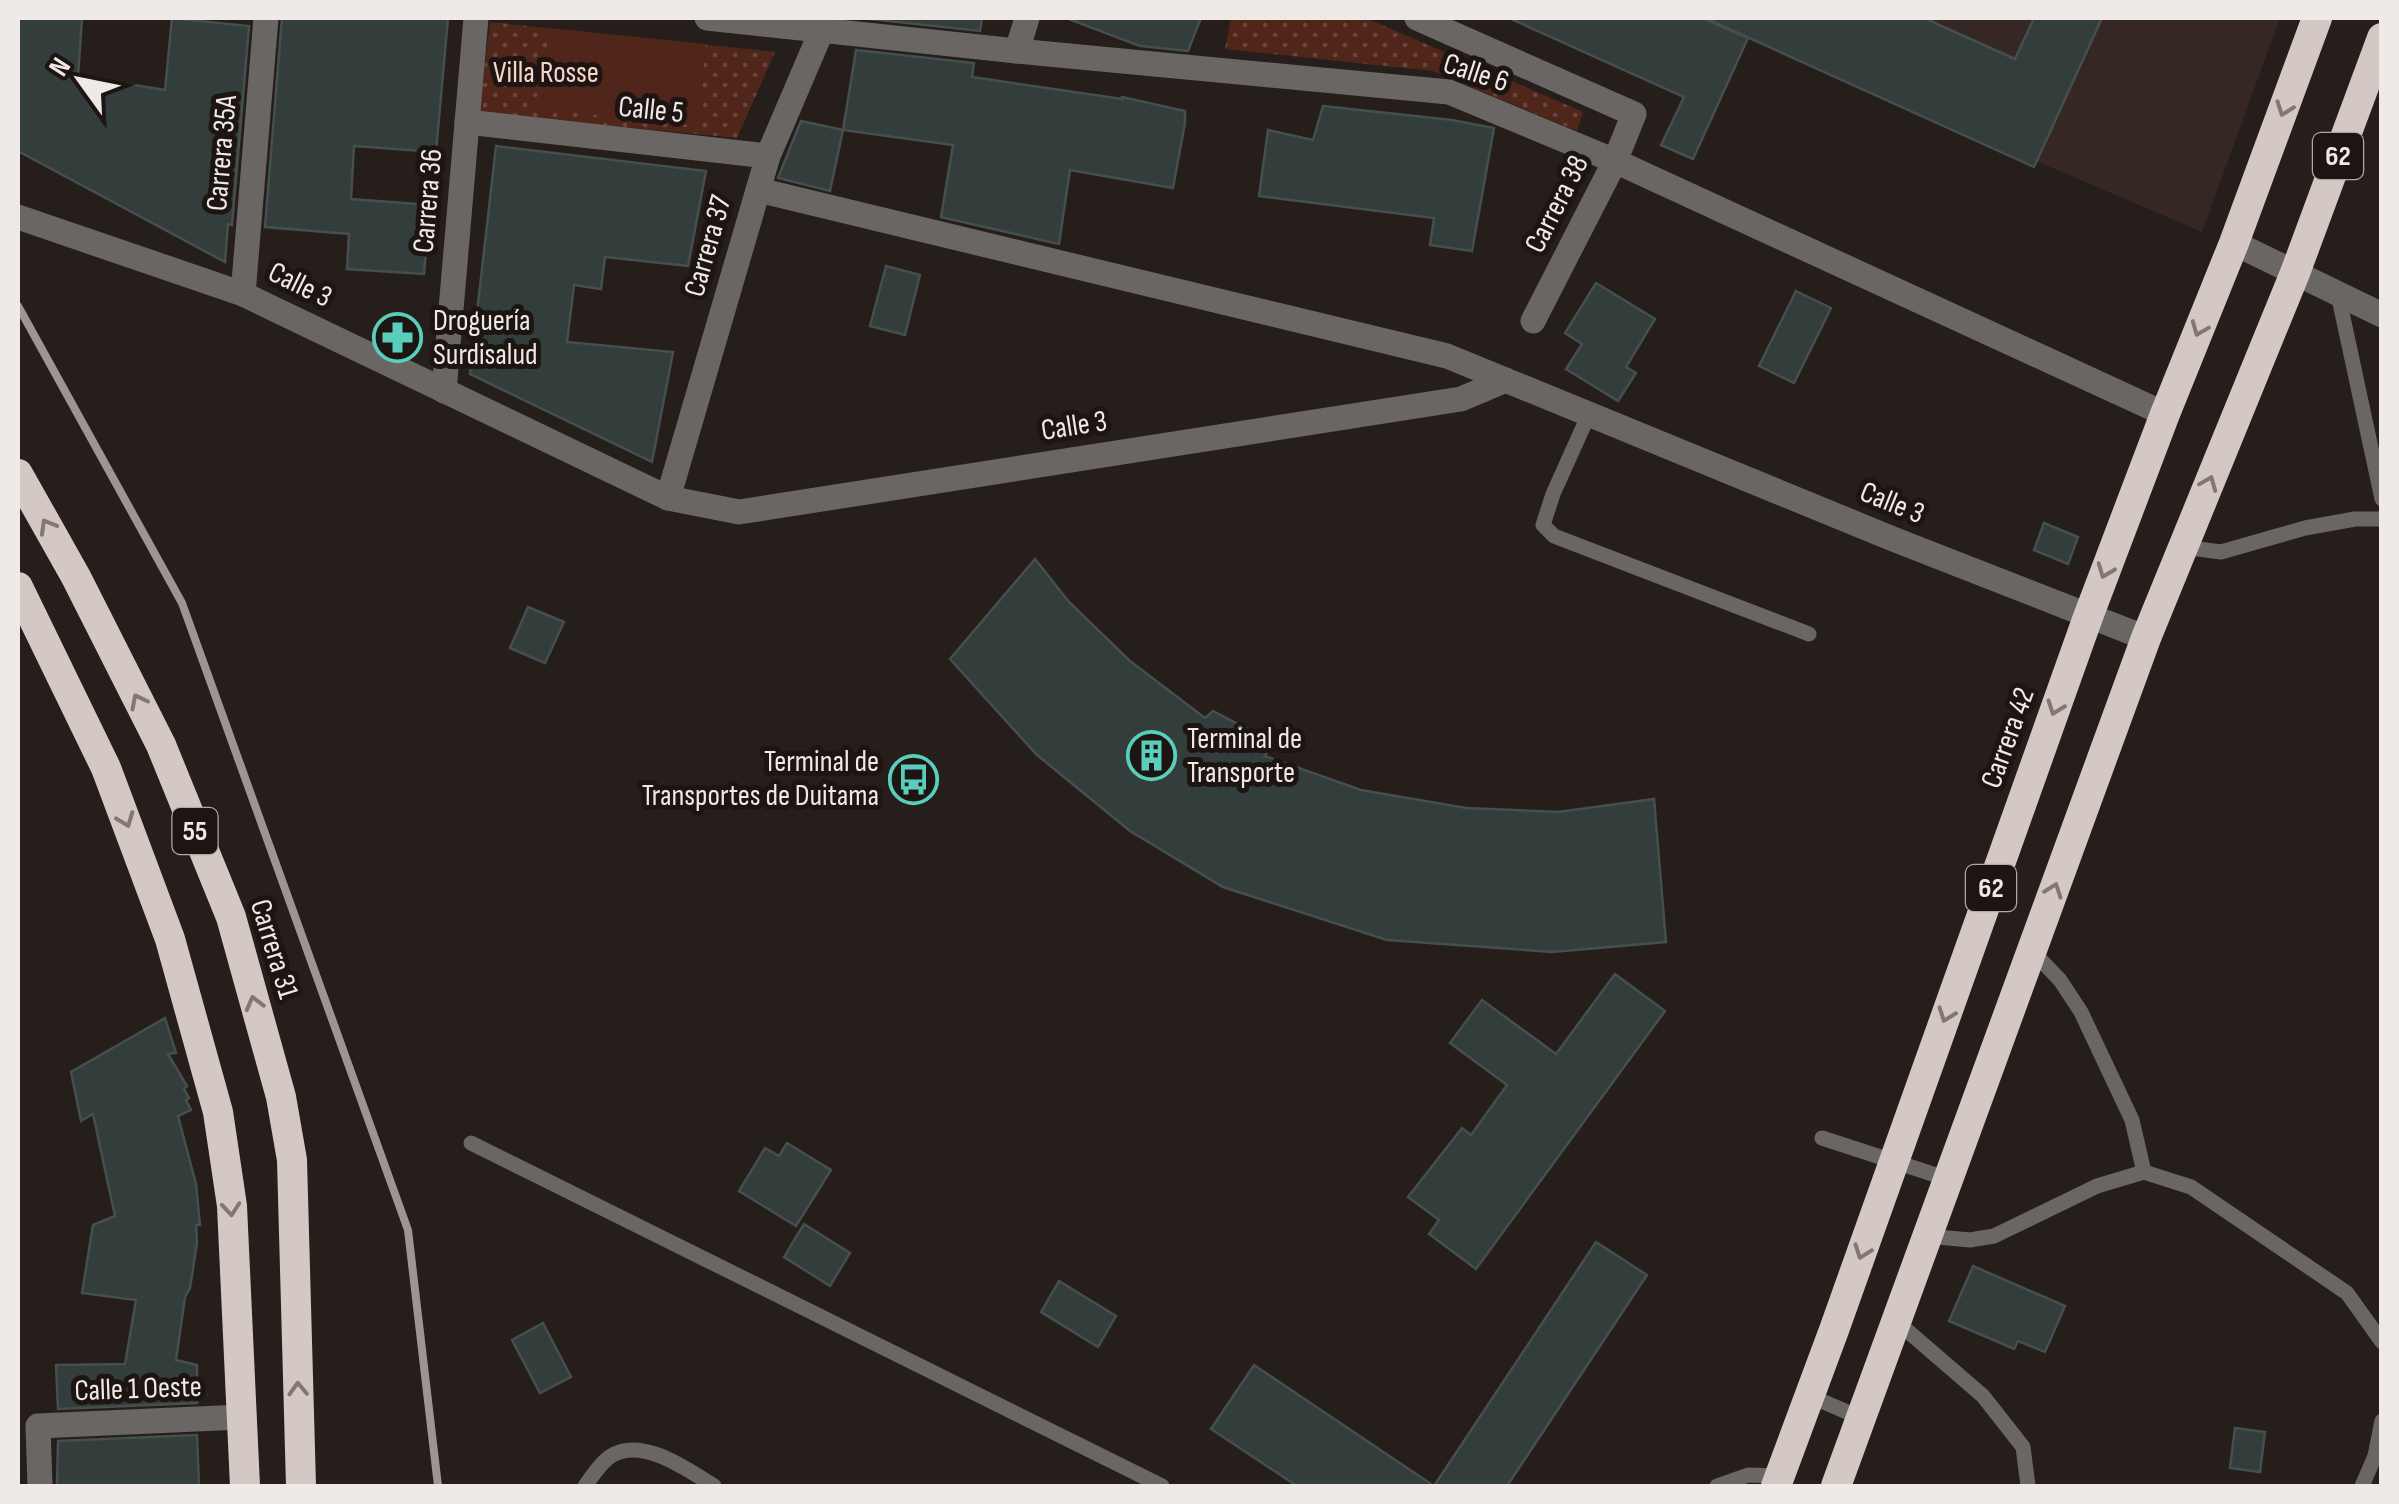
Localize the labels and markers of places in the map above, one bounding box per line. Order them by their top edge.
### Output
place label: Droguería Surdisalud [433,303,537,373]
pharmacy icon: Droguería Surdisalud [372,312,424,364]
place label: Terminal de Transporte [1187,721,1302,791]
building icon: Terminal de Transporte [1126,730,1178,782]
place label: Terminal de Transportes de Duitama [642,744,879,814]
bus stop icon: Terminal de Transportes de Duitama [888,753,940,805]

